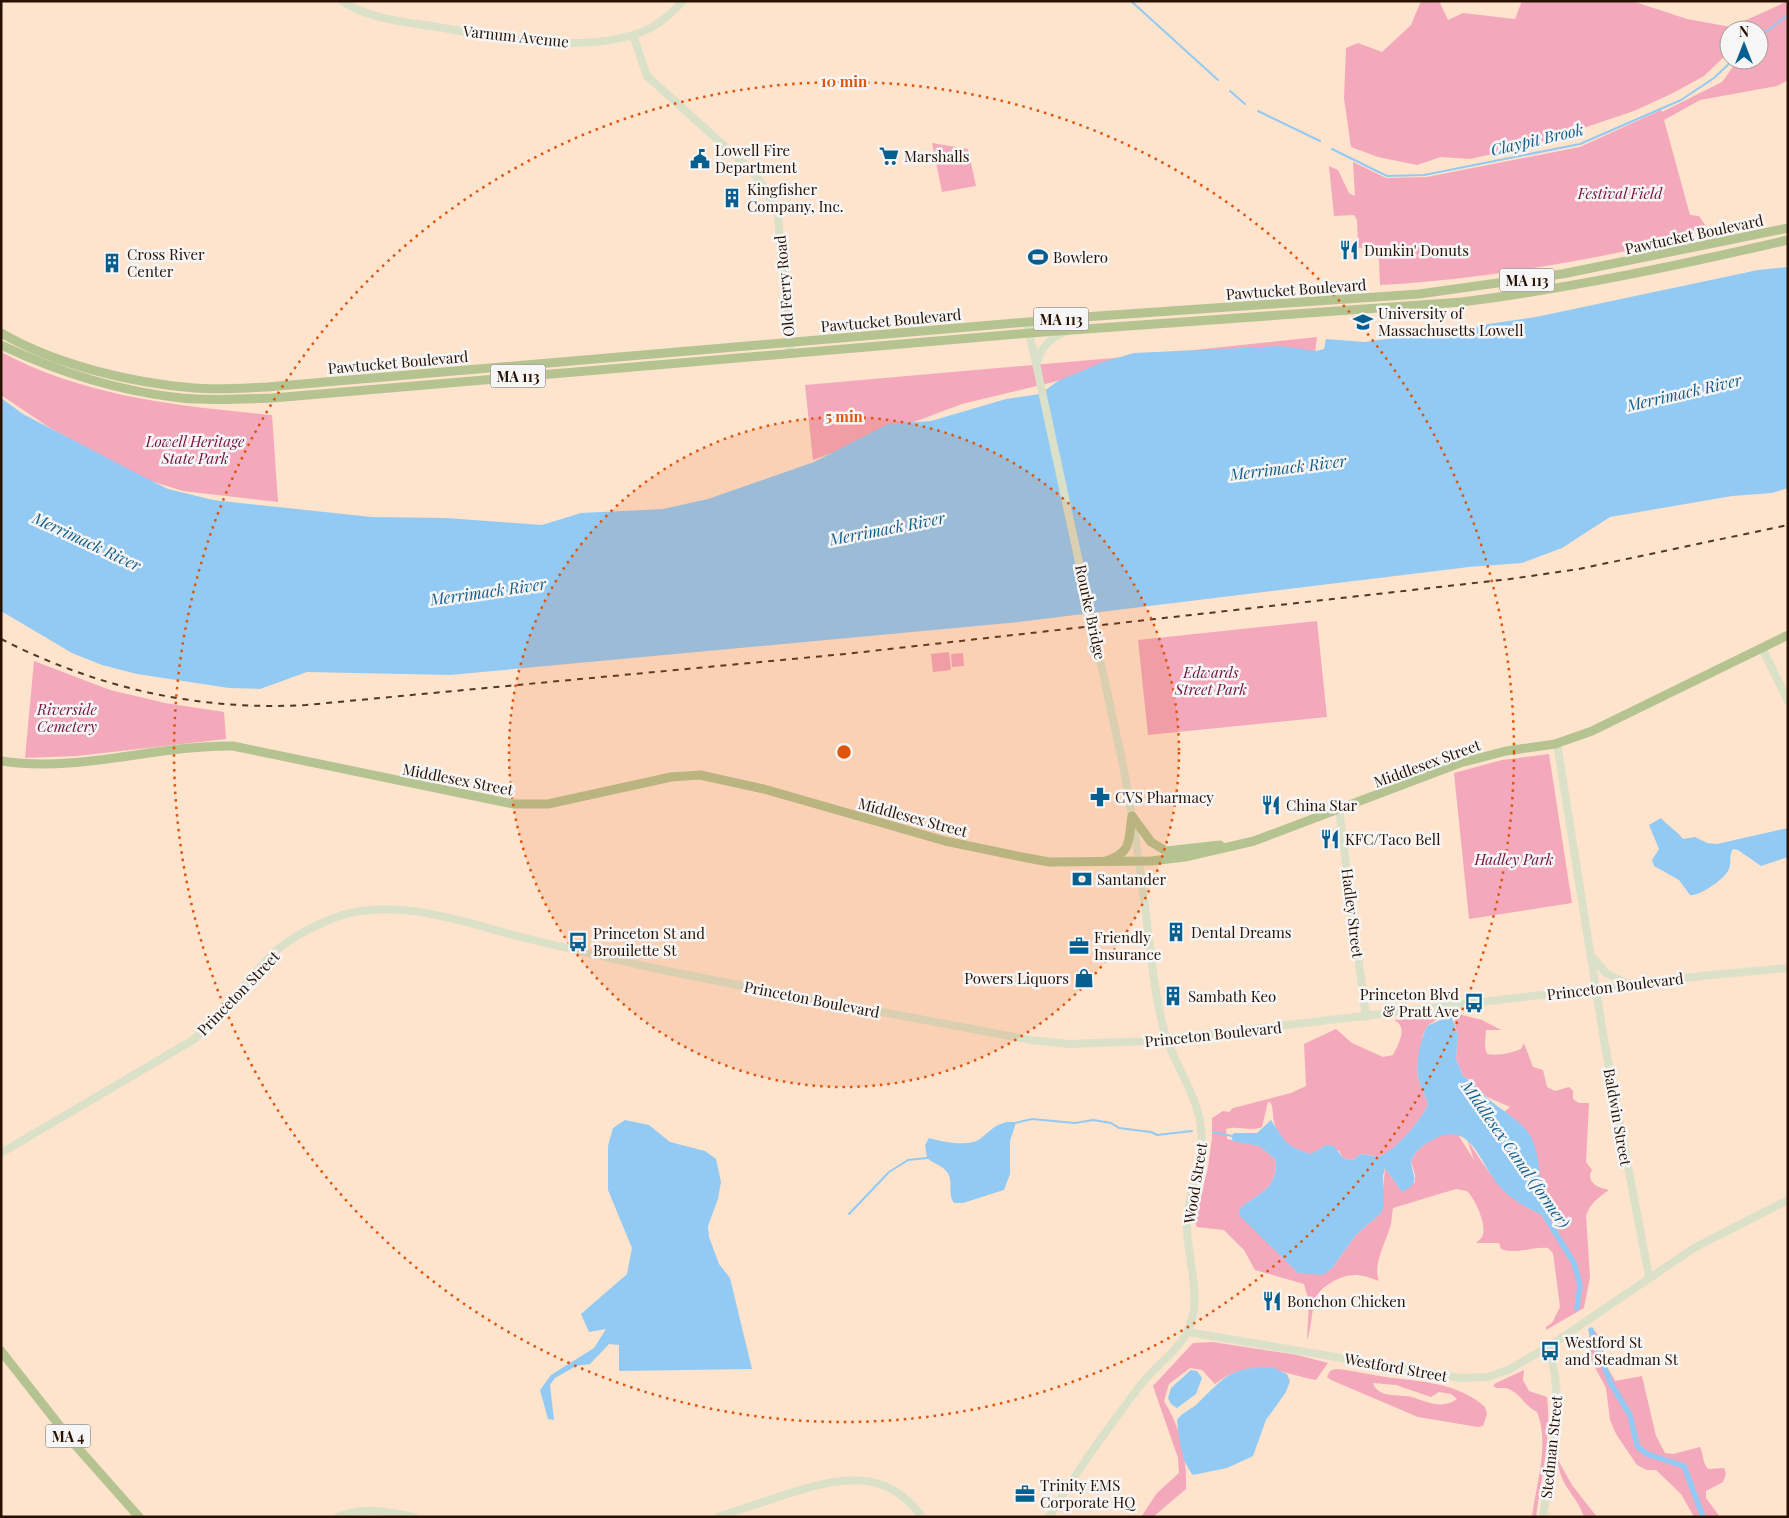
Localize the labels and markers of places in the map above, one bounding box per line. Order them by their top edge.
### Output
place label: Lowell Fire Department [715,140,797,177]
supermarket icon: Marshalls [878,145,900,167]
place label: Marshalls [904,146,969,166]
public building icon: Lowell Fire Department [689,148,711,170]
place label: Kingfisher Company, Inc. [747,179,844,216]
building icon: Kingfisher Company, Inc. [721,187,743,209]
restaurant icon: Dunkin' Donuts [1338,239,1360,261]
place label: Dunkin' Donuts [1364,240,1469,260]
place label: Cross River Center [127,244,205,281]
sports icon: Bowlero [1027,246,1049,268]
place label: Bowlero [1053,247,1108,267]
building icon: Cross River Center [101,252,123,274]
place label: University of Massachusetts Lowell [1378,303,1523,340]
school or university icon: University of Massachusetts Lowell [1352,311,1374,333]
centre of rings [835,743,853,761]
pharmacy icon: CVS Pharmacy [1089,786,1111,808]
place label: CVS Pharmacy [1115,787,1214,807]
restaurant icon: China Star [1260,794,1282,816]
place label: China Star [1286,795,1357,815]
restaurant icon: KFC/Taco Bell [1319,828,1341,850]
place label: KFC/Taco Bell [1345,829,1440,849]
bank icon: Santander [1071,868,1093,890]
place label: Santander [1097,869,1167,889]
building icon: Dental Dreams [1165,921,1187,943]
place label: Dental Dreams [1191,922,1292,942]
place label: Princeton St and Brouilette St [593,923,705,960]
place label: Friendly Insurance [1094,927,1161,964]
bus stop icon: Princeton St and Brouilette St [567,931,589,953]
office icon: Friendly Insurance [1068,935,1090,957]
shop icon: Powers Liquors [1073,967,1095,989]
place label: Powers Liquors [964,968,1069,988]
place label: Princeton Blvd & Pratt Ave [1360,984,1459,1021]
building icon: Sambath Keo [1162,985,1184,1007]
place label: Sambath Keo [1188,986,1276,1006]
bus stop icon: Princeton Blvd & Pratt Ave [1463,992,1485,1014]
restaurant icon: Bonchon Chicken [1261,1290,1283,1312]
place label: Bonchon Chicken [1287,1291,1406,1311]
place label: Westford St and Steadman St [1564,1332,1679,1369]
bus stop icon: Westford St and Steadman St [1539,1340,1561,1362]
place label: Trinity EMS Corporate HQ [1040,1475,1136,1512]
office icon: Trinity EMS Corporate HQ [1014,1483,1036,1505]

